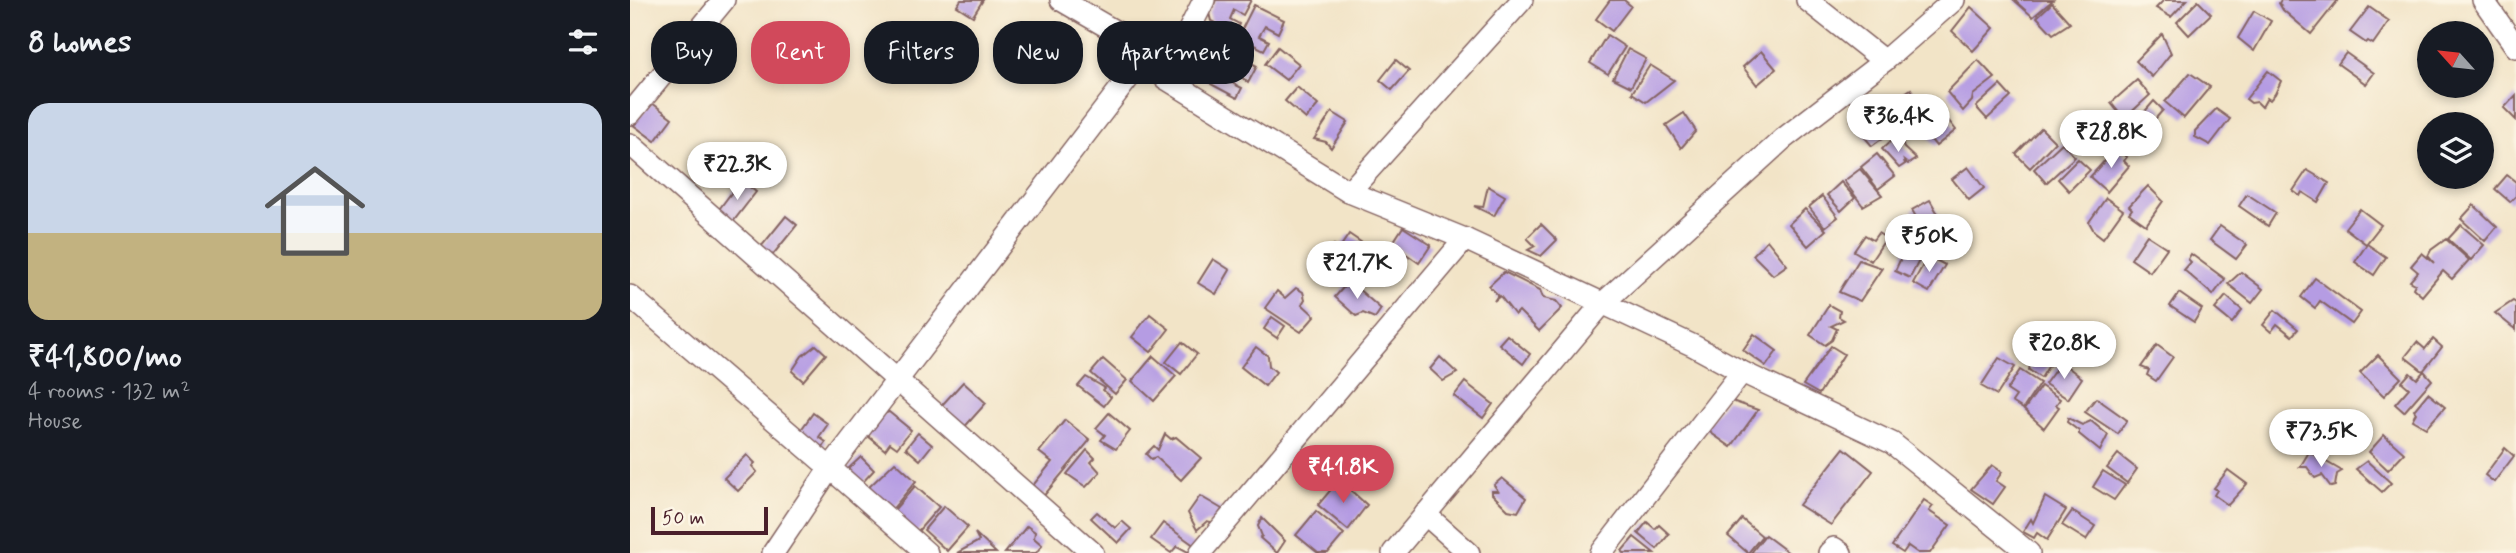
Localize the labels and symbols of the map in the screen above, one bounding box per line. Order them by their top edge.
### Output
north arrow [2417,21,2494,98]
pin: ₹36.4K [1841,94,1955,154]
pin: ₹28.8K [2054,110,2168,170]
pin: ₹22.3K [680,142,794,202]
pin: ₹50K [1888,215,1970,274]
pin: ₹21.7K [1300,242,1414,301]
pin: ₹20.8K [2007,322,2121,381]
pin: ₹73.5K [2264,410,2378,469]
pin: ₹41.8K [1286,446,1400,505]
scale bar [651,504,768,536]

